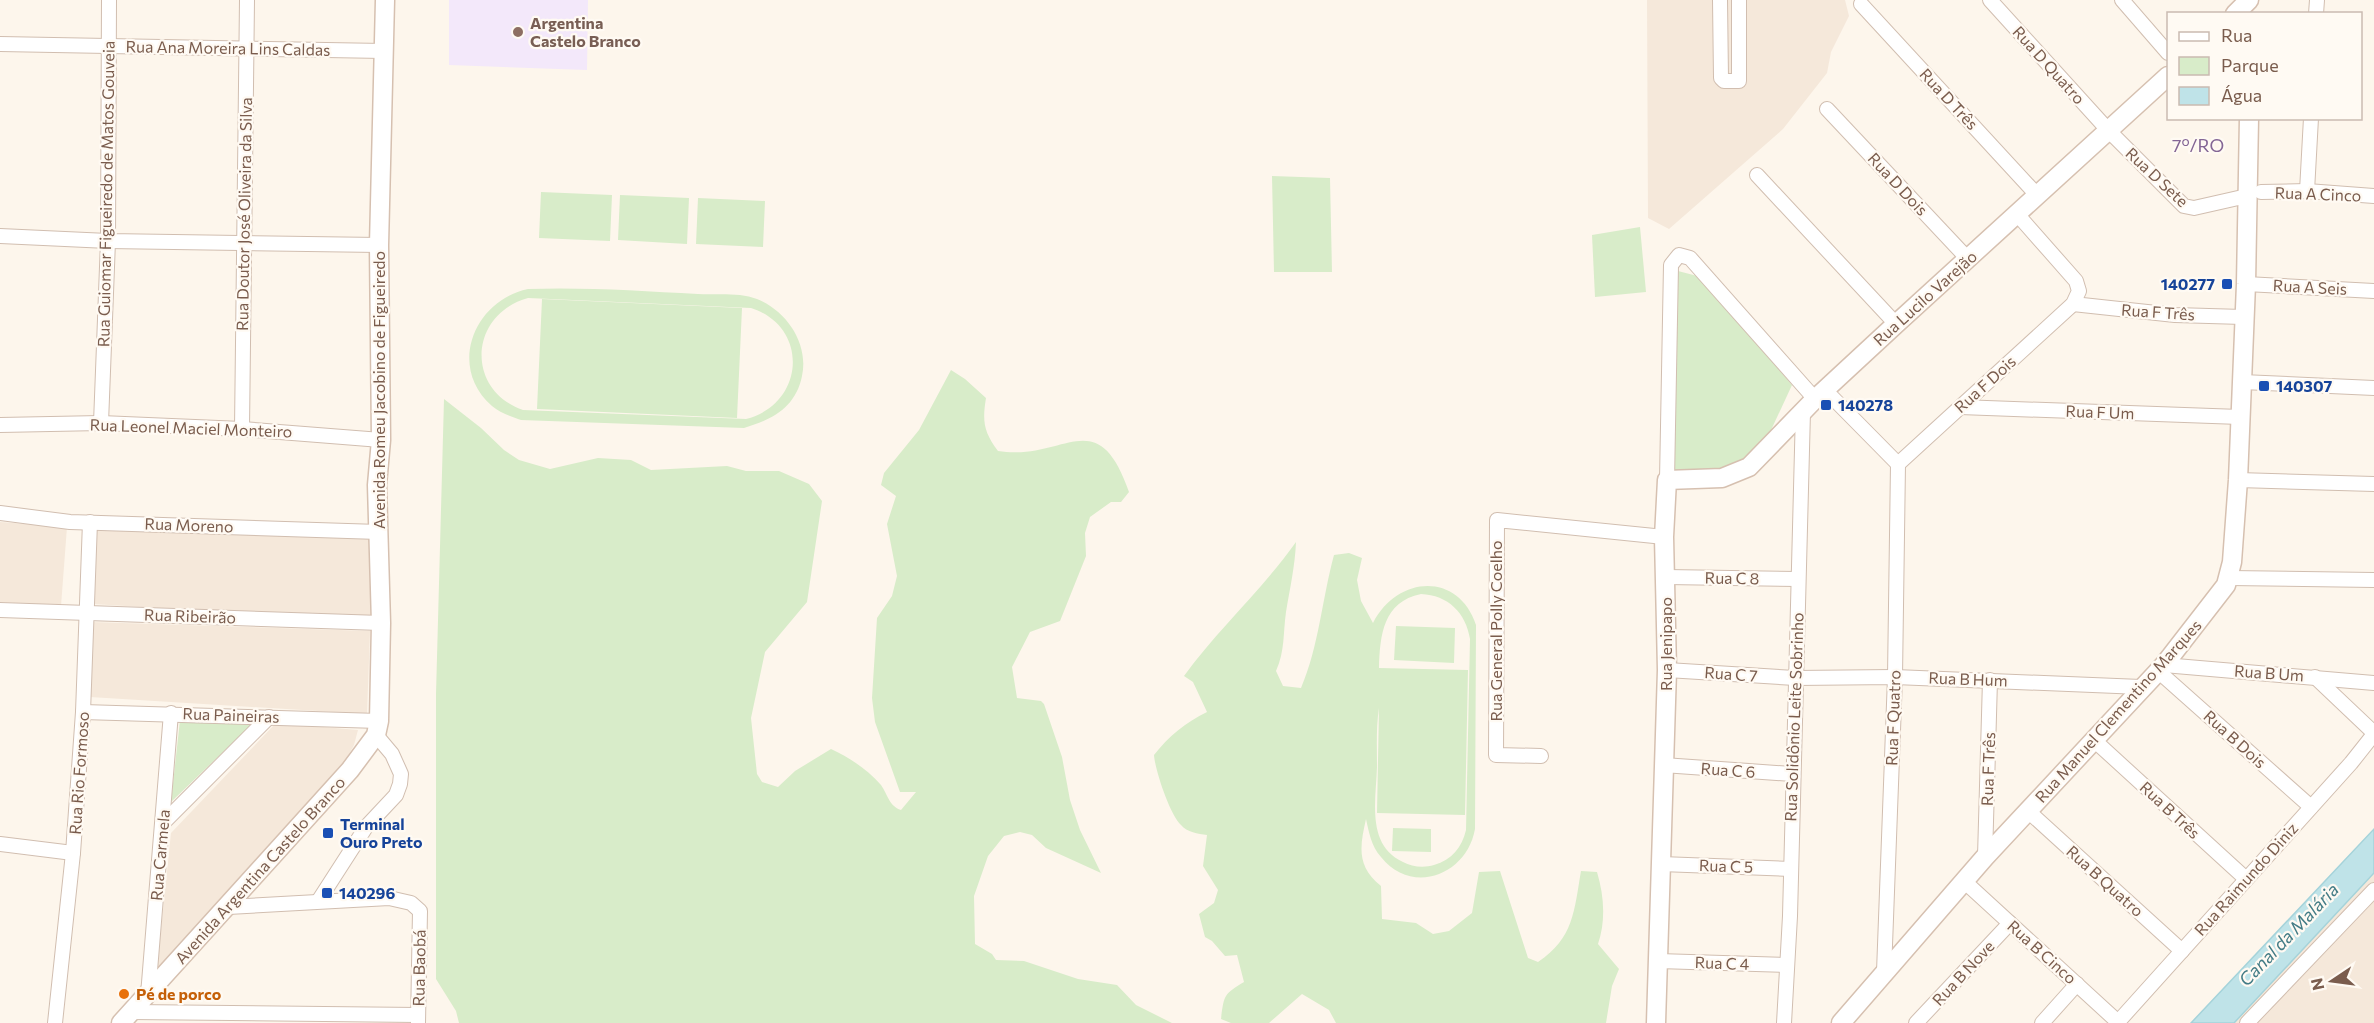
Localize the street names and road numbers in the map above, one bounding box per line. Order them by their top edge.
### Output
street label: Rua D Quatro [2009,22,2089,108]
street label: Rua Ana Moreira Lins Caldas [125,36,331,59]
street label: Rua Guiomar Figueiredo de Matos Gouveia [93,41,118,347]
street label: Rua D Três [1916,64,1982,133]
street label: Rua Doutor José Oliveira da Silva [232,97,255,331]
street label: Rua D Sete [2122,143,2193,210]
street label: Rua D Dois [1865,148,1932,219]
street label: Rua A Cinco [2274,182,2362,205]
street label: Rua Lucilo Varejão [1869,246,1980,349]
street label: Avenida Romeu Jacobino de Figueiredo [369,251,388,529]
street label: Rua A Seis [2272,275,2348,298]
street label: Rua F Três [2120,299,2196,324]
street label: Rua F Dois [1950,351,2019,416]
street label: Rua F Um [2065,401,2135,422]
street label: Rua Leonel Maciel Monteiro [89,414,293,441]
street label: Rua Moreno [144,513,234,536]
street label: Rua General Polly Coelho [1486,540,1505,722]
street label: Rua C 8 [1704,568,1760,587]
street label: Rua Jenipapo [1656,597,1675,691]
street label: Rua Ribeirão [144,604,236,627]
street label: Rua Solidônio Leite Sobrinho [1780,612,1807,822]
street label: Rua Manuel Clementino Marques [2030,615,2205,806]
street label: Rua B Um [2233,661,2305,684]
street label: Rua C 7 [1704,662,1758,685]
street label: Rua B Hum [1928,668,2008,689]
street label: Rua F Quatro [1881,670,1904,766]
street label: Rua Paineiras [182,703,280,726]
street label: Rua B Dois [2200,706,2270,771]
street label: Rua Rio Formoso [65,711,92,835]
street label: Rua F Três [1977,732,1998,806]
street label: Rua C 6 [1700,758,1756,781]
street label: Avenida Argentina Castelo Branco [171,772,349,967]
street label: Rua B Três [2136,777,2204,842]
street label: Rua Carmela [146,809,173,901]
street label: Rua Raimundo Diniz [2190,818,2301,939]
street label: Rua B Quatro [2063,841,2148,920]
street label: Rua C 5 [1699,855,1753,876]
street label: Rua B Cinco [2004,916,2081,987]
street label: Rua Baobá [408,929,429,1007]
street label: Rua B Nove [1928,936,1998,1009]
street label: Rua C 4 [1694,952,1750,973]

